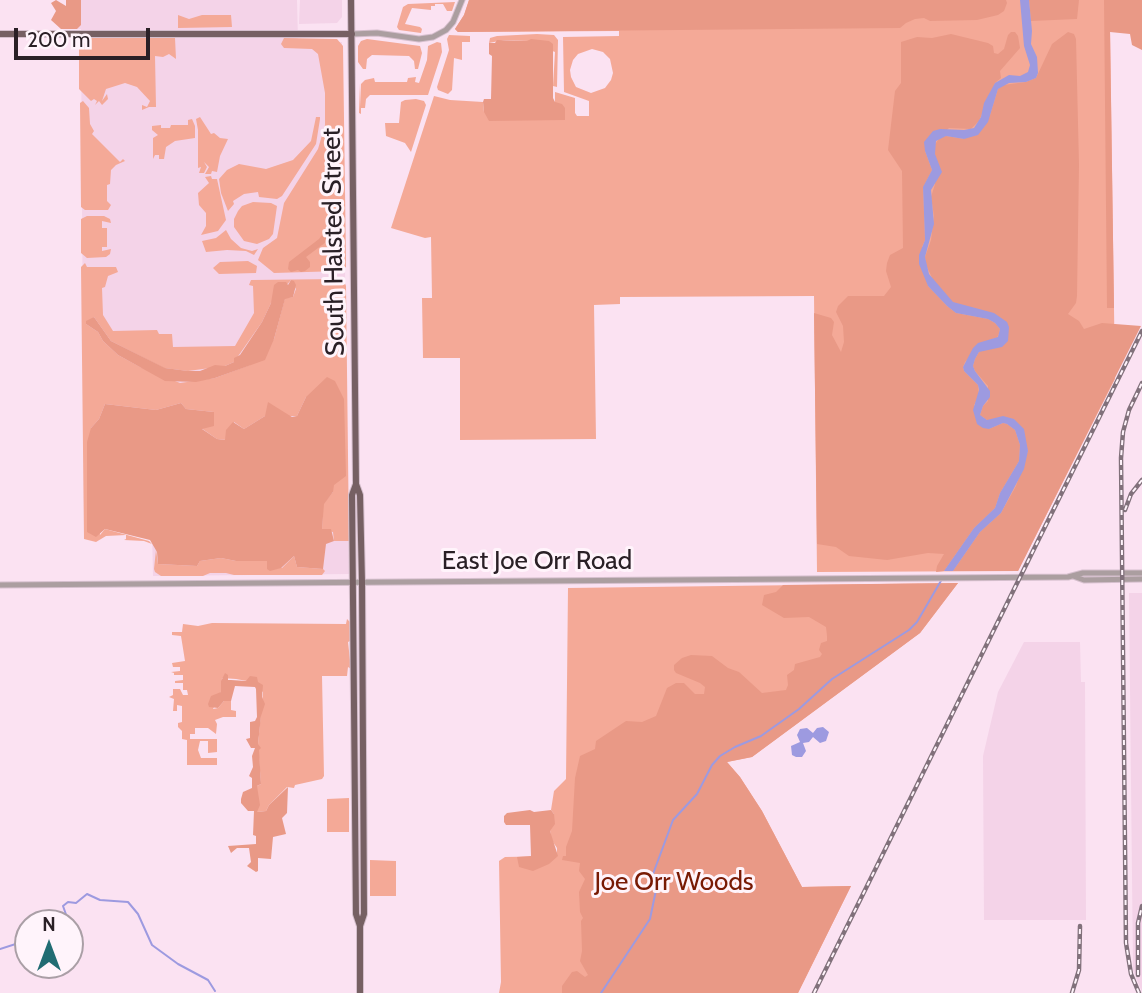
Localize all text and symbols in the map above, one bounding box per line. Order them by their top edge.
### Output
scale bar [18,14,154,58]
text: 200 m [27,27,90,52]
street label: South Halsted Street [316,128,352,356]
street label: East Joe Orr Road [442,545,632,577]
park label: Joe Orr Woods [594,866,754,898]
north arrow [14,909,84,979]
text: N [42,913,56,936]

